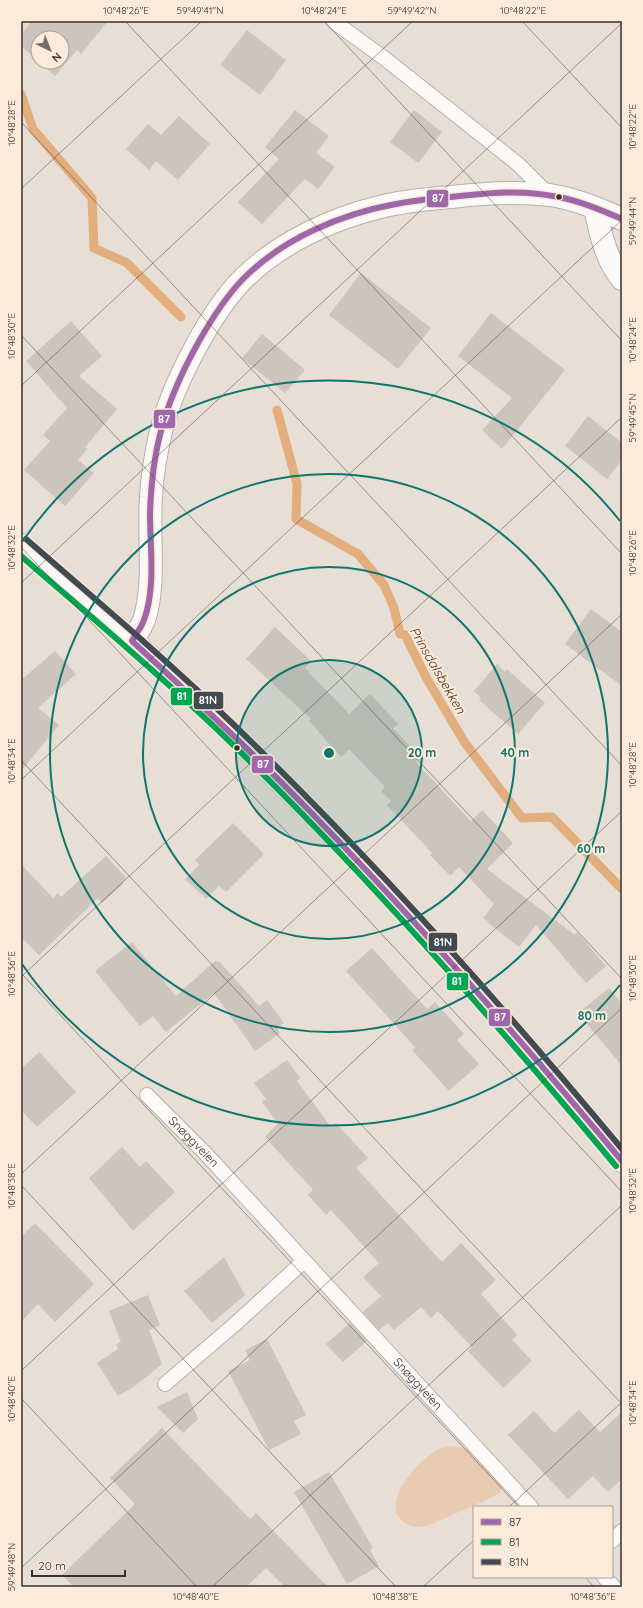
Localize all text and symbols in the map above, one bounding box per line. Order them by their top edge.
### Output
text: 10°48'26"E [103,4,149,17]
text: 59°49'41"N [177,4,223,17]
text: 10°48'24"E [301,4,347,17]
text: 59°49'42"N [388,4,436,17]
text: 10°48'22"E [500,4,546,17]
north arrow [30,30,70,70]
text: N [49,49,65,65]
text: 10°48'28"E [5,100,18,146]
text: 10°48'22"E [626,104,639,150]
line badge: 87 [426,189,449,208]
text: 87 [432,191,444,205]
unlabelled marker [554,192,564,202]
text: 59°49'44"N [626,197,639,245]
text: 10°48'30"E [5,313,18,359]
text: 10°48'24"E [626,317,639,363]
text: 59°49'45"N [626,394,639,442]
line badge: 87 [153,409,176,429]
text: 87 [158,412,170,426]
text: 10°48'32"E [5,525,18,571]
text: 10°48'26"E [626,530,639,576]
water label: Prinsdalsbekken [407,624,470,717]
line badge: 81 [170,687,193,706]
text: 81 [177,689,187,703]
line badge: 81N [193,691,224,710]
text: 81N [199,693,217,707]
text: 10°48'34"E [5,738,18,784]
text: 10°48'28"E [626,742,639,788]
unlabelled marker [232,743,242,753]
text: 20 m [408,745,436,760]
text: 40 m [501,745,529,760]
centre of rings [322,746,336,760]
line badge: 87 [251,755,274,774]
text: 87 [257,757,269,771]
text: 60 m [577,841,605,856]
line badge: 81N [428,932,458,952]
text: 81N [434,935,452,949]
text: 10°48'36"E [5,951,18,997]
text: 10°48'30"E [626,955,639,1001]
line badge: 81 [446,972,469,991]
text: 81 [452,974,462,988]
line badge: 87 [488,1008,511,1027]
text: 80 m [578,1008,606,1023]
text: 87 [494,1010,506,1024]
street label: Snøggveien [166,1113,222,1170]
text: 10°48'38"E [5,1163,18,1209]
text: 10°48'32"E [626,1168,639,1214]
street label: Snøggveien [390,1355,446,1413]
text: 10°48'40"E [5,1376,18,1422]
text: 10°48'34"E [626,1380,639,1426]
legend [473,1506,613,1578]
text: 87 [509,1514,521,1529]
text: 81 [509,1534,520,1549]
text: 59°49'48"N [5,1543,18,1591]
scale bar [32,1552,125,1578]
text: 81N [509,1554,529,1569]
text: 20 m [38,1558,66,1573]
text: 10°48'40"E [173,1590,219,1603]
text: 10°48'38"E [372,1590,418,1603]
text: 10°48'36"E [570,1590,616,1603]

